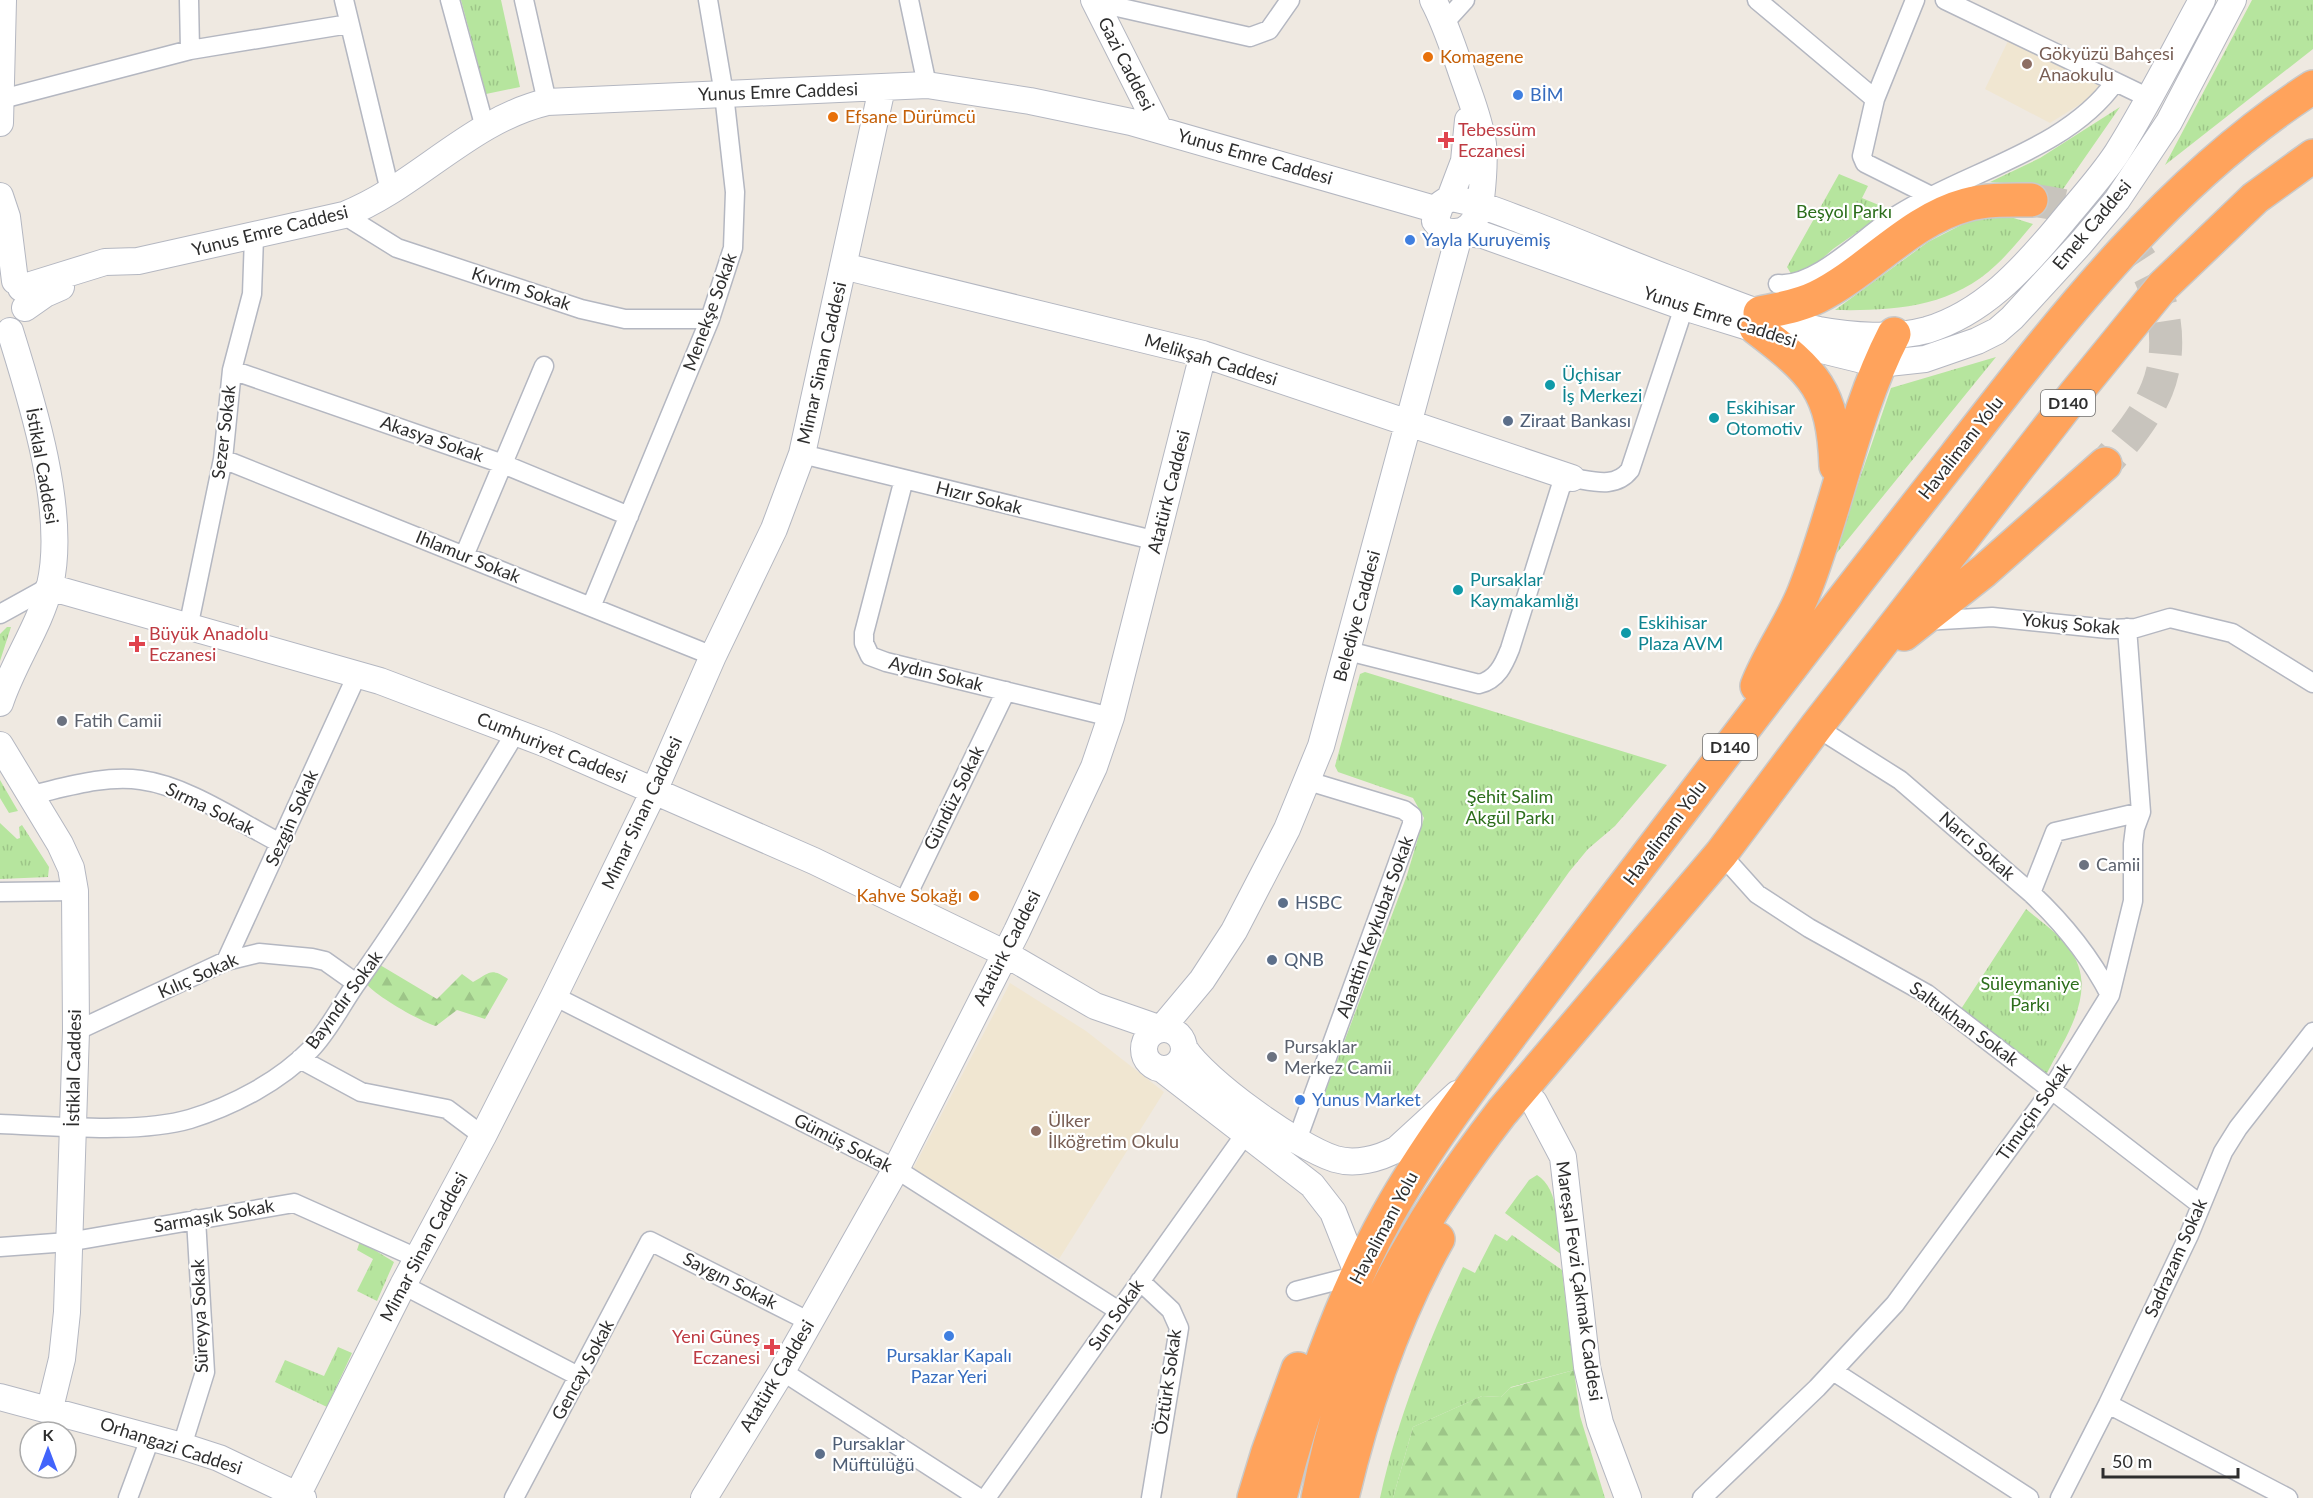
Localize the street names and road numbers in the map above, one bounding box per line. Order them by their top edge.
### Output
street label: Gazi Caddesi [1094,13,1160,114]
street label: Yunus Emre Caddesi [698,77,858,105]
street label: Yunus Emre Caddesi [1175,123,1335,189]
street label: Emek Caddesi [2047,175,2135,274]
street label: Yunus Emre Caddesi [189,200,350,260]
street label: Menekşe Sokak [678,249,741,374]
street label: Kıvrım Sokak [469,262,574,315]
street label: Mimar Sinan Caddesi [792,280,850,446]
street label: Yunus Emre Caddesi [1641,281,1800,351]
street label: Melikşah Caddesi [1142,328,1280,390]
street label: Sezer Sokak [206,383,240,480]
road number: D140 [2041,390,2095,416]
street label: Havalimanı Yolu [1913,392,2007,503]
street label: İstiklal Caddesi [22,406,64,526]
street label: Akasya Sokak [378,410,488,466]
street label: Atatürk Caddesi [1142,428,1194,556]
street label: Hızır Sokak [934,476,1026,519]
street label: Ihlamur Sokak [413,525,525,587]
street label: Belediye Caddesi [1328,548,1384,684]
street label: Yokuş Sokak [2021,608,2122,638]
street label: Aydın Sokak [887,651,987,696]
street label: Cumhuriyet Caddesi [474,707,631,787]
street label: Mimar Sinan Caddesi [596,733,686,892]
road number: D140 [1703,734,1757,760]
street label: Gündüz Sokak [918,741,988,853]
street label: Sezgin Sokak [260,765,322,869]
street label: Havalimanı Yolu [1618,776,1710,889]
street label: Sırma Sokak [162,777,259,839]
street label: Narcı Sokak [1935,806,2021,885]
street label: Alaattin Keykubat Sokak [1331,832,1417,1020]
street label: Atatürk Caddesi [968,886,1045,1009]
street label: Bayındır Sokak [300,945,387,1053]
street label: Kılıç Sokak [154,947,242,1002]
street label: Saltukhan Sokak [1906,976,2024,1071]
street label: İstiklal Caddesi [61,1009,85,1127]
street label: Timuçin Sokak [1991,1058,2076,1165]
street label: Gümüş Sokak [791,1108,897,1177]
street label: Mareşal Fevzi Çakmak Caddesi [1552,1159,1608,1402]
street label: Havalimanı Yolu [1344,1167,1422,1288]
street label: Mimar Sinan Caddesi [374,1168,472,1325]
street label: Sarmaşık Sokak [152,1193,277,1236]
street label: Sadrazam Sokak [2139,1194,2211,1320]
street label: Saygın Sokak [680,1247,782,1314]
street label: Süreyya Sokak [186,1258,212,1373]
street label: Sun Sokak [1083,1274,1148,1354]
street label: Gencay Sokak [546,1315,618,1423]
street label: Atatürk Caddesi [734,1316,818,1435]
street label: Öztürk Sokak [1149,1327,1185,1436]
street label: Orhangazi Caddesi [98,1412,245,1478]

